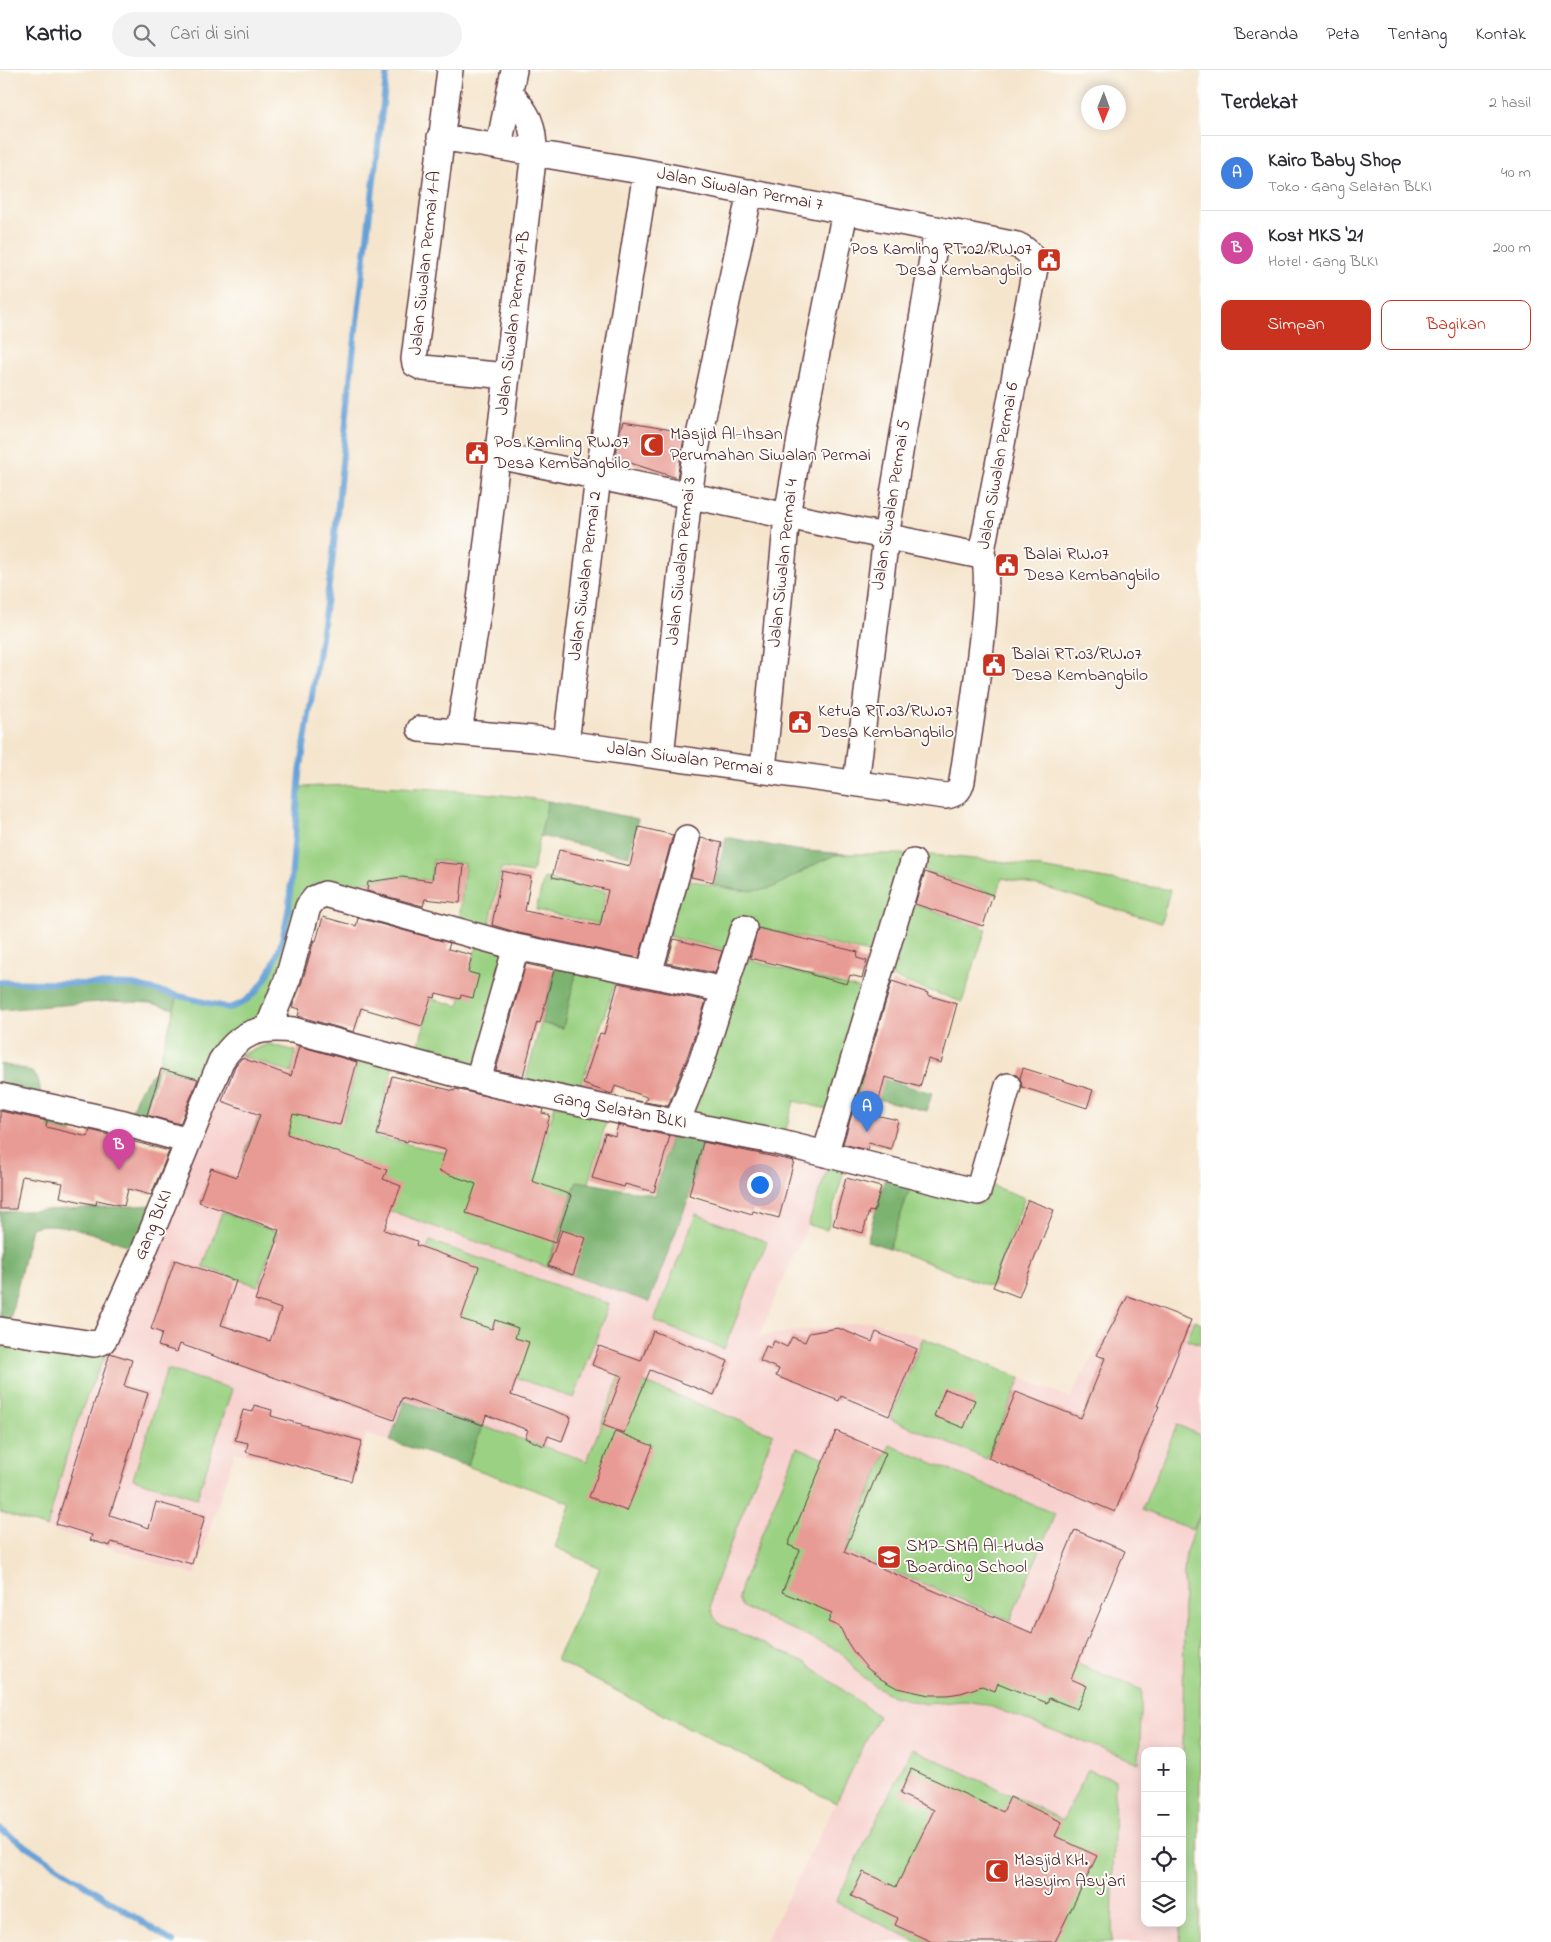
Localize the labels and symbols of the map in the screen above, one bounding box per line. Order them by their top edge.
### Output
north arrow [1081,85,1126,130]
street label: Jalan Siwalan Permai 7 [655,161,826,219]
street label: Jalan Siwalan Permai 1-A [403,170,449,356]
street label: Jalan Siwalan Permai 1-B [490,229,538,417]
place label: Pos Kamling RT.02/RW.07 Desa Kembangbilo [850,237,1033,285]
public building icon: Pos Kamling RT.02/RW.07 Desa Kembangbilo [1036,247,1062,273]
street label: Jalan Siwalan Permai 6 [971,380,1027,552]
street label: Jalan Siwalan Permai 5 [866,418,918,592]
place label: Masjid Al-Ihsan Perumahan Siwalan Permai [670,422,871,469]
place label: Pos Kamling RW.07 Desa Kembangbilo [493,430,630,478]
mosque icon: Masjid Al-Ihsan Perumahan Siwalan Permai [639,432,665,458]
public building icon: Pos Kamling RW.07 Desa Kembangbilo [464,440,490,466]
street label: Jalan Siwalan Permai 3 [660,476,704,646]
street label: Jalan Siwalan Permai 4 [762,477,806,648]
street label: Jalan Siwalan Permai 2 [563,490,609,662]
place label: Balai RW.07 Desa Kembangbilo [1023,542,1160,590]
public building icon: Balai RW.07 Desa Kembangbilo [994,552,1020,578]
place label: Balai RT.03/RW.07 Desa Kembangbilo [1011,642,1148,690]
public building icon: Balai RT.03/RW.07 Desa Kembangbilo [981,652,1007,678]
place label: Ketua RT.03/RW.07 Desa Kembangbilo [817,699,954,747]
public building icon: Ketua RT.03/RW.07 Desa Kembangbilo [787,709,813,735]
street label: Jalan Siwalan Permai 8 [605,735,775,785]
street label: Gang Selatan BLKI [551,1085,689,1138]
pin: A [851,1091,883,1132]
pin: B [103,1129,135,1170]
your location [747,1172,773,1198]
street label: Gang BLKI [128,1186,181,1265]
place label: SMP-SMA Al-Huda Boarding School [905,1534,1044,1582]
school or university icon: SMP-SMA Al-Huda Boarding School [876,1544,902,1570]
place label: Masjid KH. Hasyim Asy'ari [1014,1848,1126,1895]
mosque icon: Masjid KH. Hasyim Asy'ari [984,1858,1010,1884]

